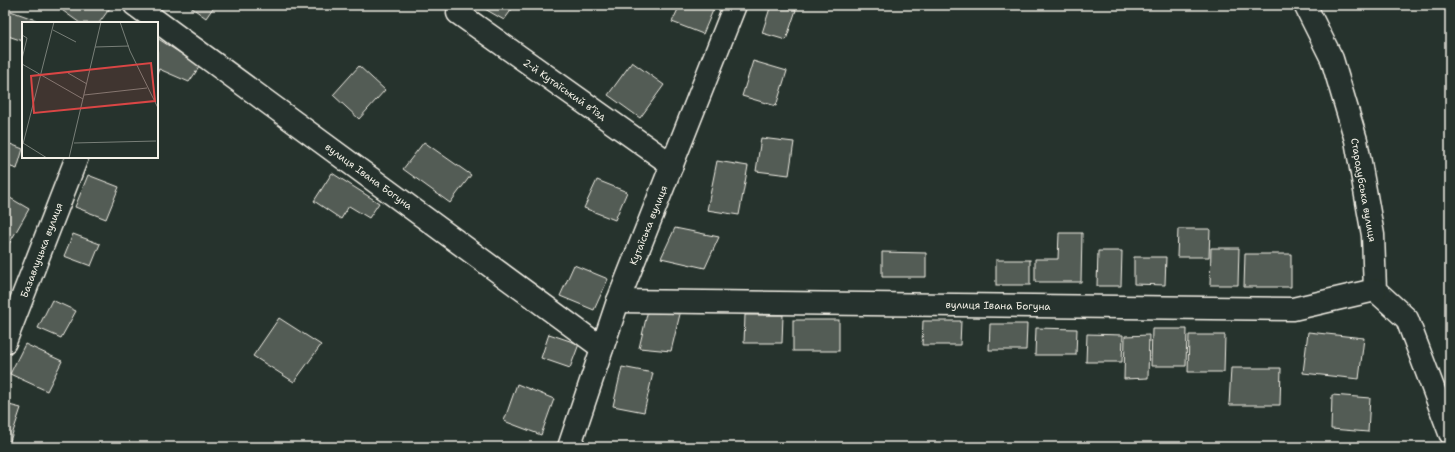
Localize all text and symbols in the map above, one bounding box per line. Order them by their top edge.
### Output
inset map [22,22,158,158]
street label: 2-й Кутаїський в’їзд [521,56,609,123]
street label: Стародубська вулиця [1348,137,1379,243]
street label: вулиця Івана Богуна [322,140,416,213]
street label: Кутаїська вулиця [627,184,670,267]
street label: Базавлуцька вулиця [17,201,66,300]
street label: вулиця Івана Богуна [945,298,1051,313]

